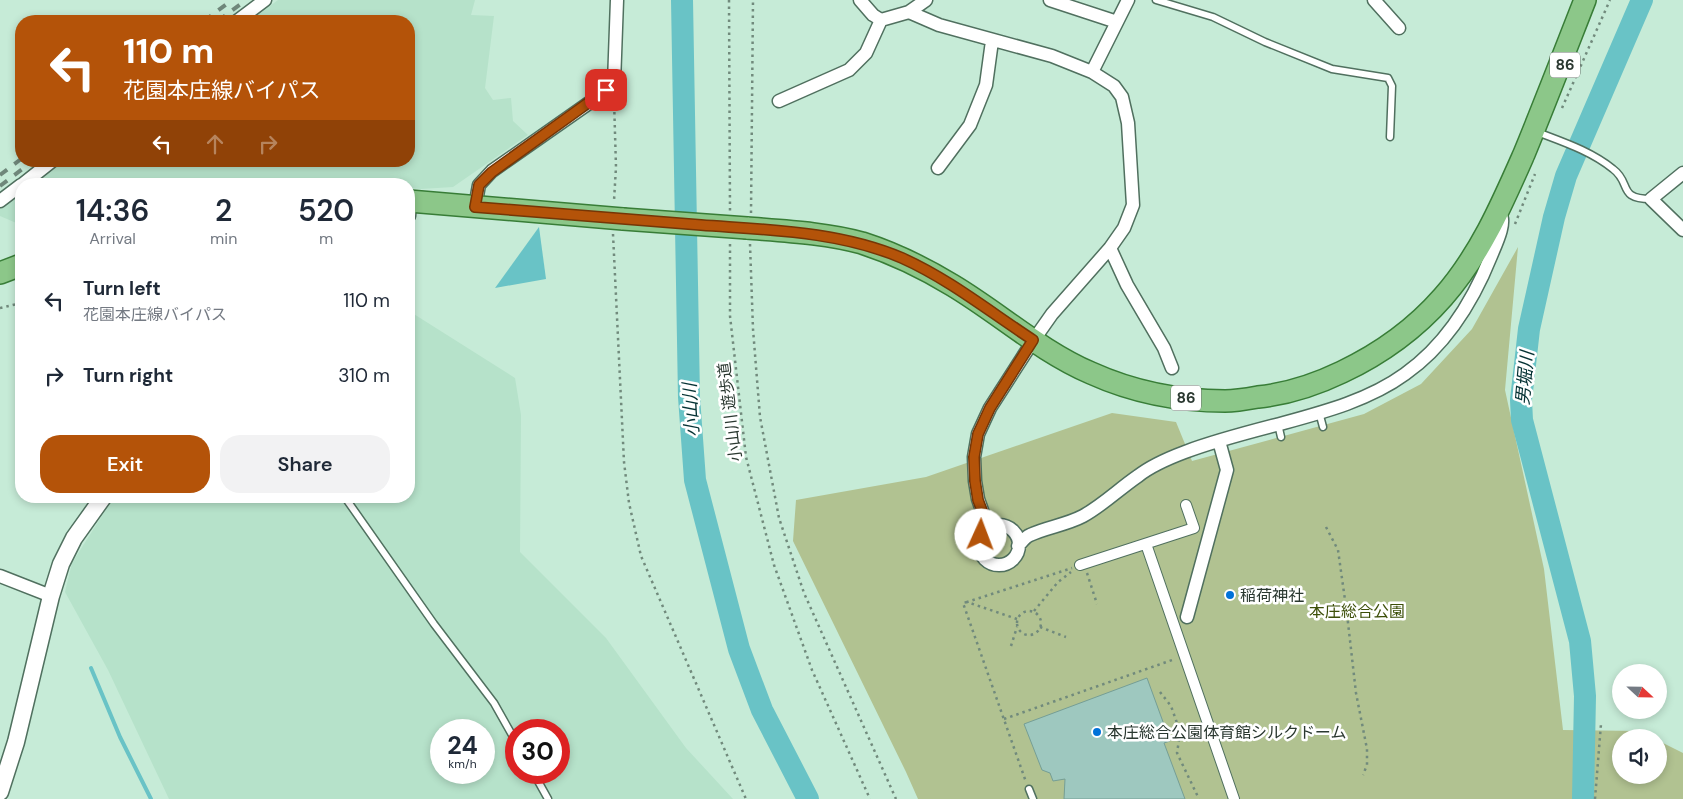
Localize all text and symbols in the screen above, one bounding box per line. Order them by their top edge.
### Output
text: 110 m [123,28,214,74]
icon: left [40,35,105,100]
road number: 86 [1550,52,1580,78]
pin [585,69,627,111]
text: 花園本庄線バイパス [123,76,321,105]
icon: arrive [592,76,620,104]
icon: left [148,130,176,158]
icon: ahead [201,130,229,158]
icon: right [254,130,282,158]
text: 14:36 [76,191,149,230]
text: 2 [215,191,232,230]
text: 520 [298,191,354,230]
text: Arrival [89,228,136,249]
text: min [210,228,237,249]
text: m [319,228,333,249]
text: Turn left [83,276,161,301]
icon: left [40,287,68,315]
text: 110 m [343,288,390,313]
text: 花園本庄線バイパス [83,304,227,325]
water label: 男堀川 [1511,348,1539,406]
street label: 小山川 遊歩道 [713,361,747,463]
icon: right [40,362,68,390]
text: Turn right [83,363,173,388]
text: 310 m [338,363,390,388]
water label: 小山川 [677,380,704,438]
road number: 86 [1171,386,1201,410]
button: Exit [40,435,210,493]
button: Share [220,435,390,493]
position arrow [954,508,1006,560]
place label: 稲荷神社 [1240,585,1304,606]
marker: 稲荷神社 [1224,589,1236,601]
park label: 本庄総合公園 [1309,601,1405,622]
north arrow [1612,664,1668,719]
map controls [1612,664,1667,784]
speed limit sign: 30 [505,719,570,784]
place label: 本庄総合公園体育館シルクドーム [1107,722,1347,743]
marker: 本庄総合公園体育館シルクドーム [1091,726,1103,738]
text: 24 [447,729,478,762]
button: sound [1612,729,1667,784]
text: km/h [448,756,477,772]

